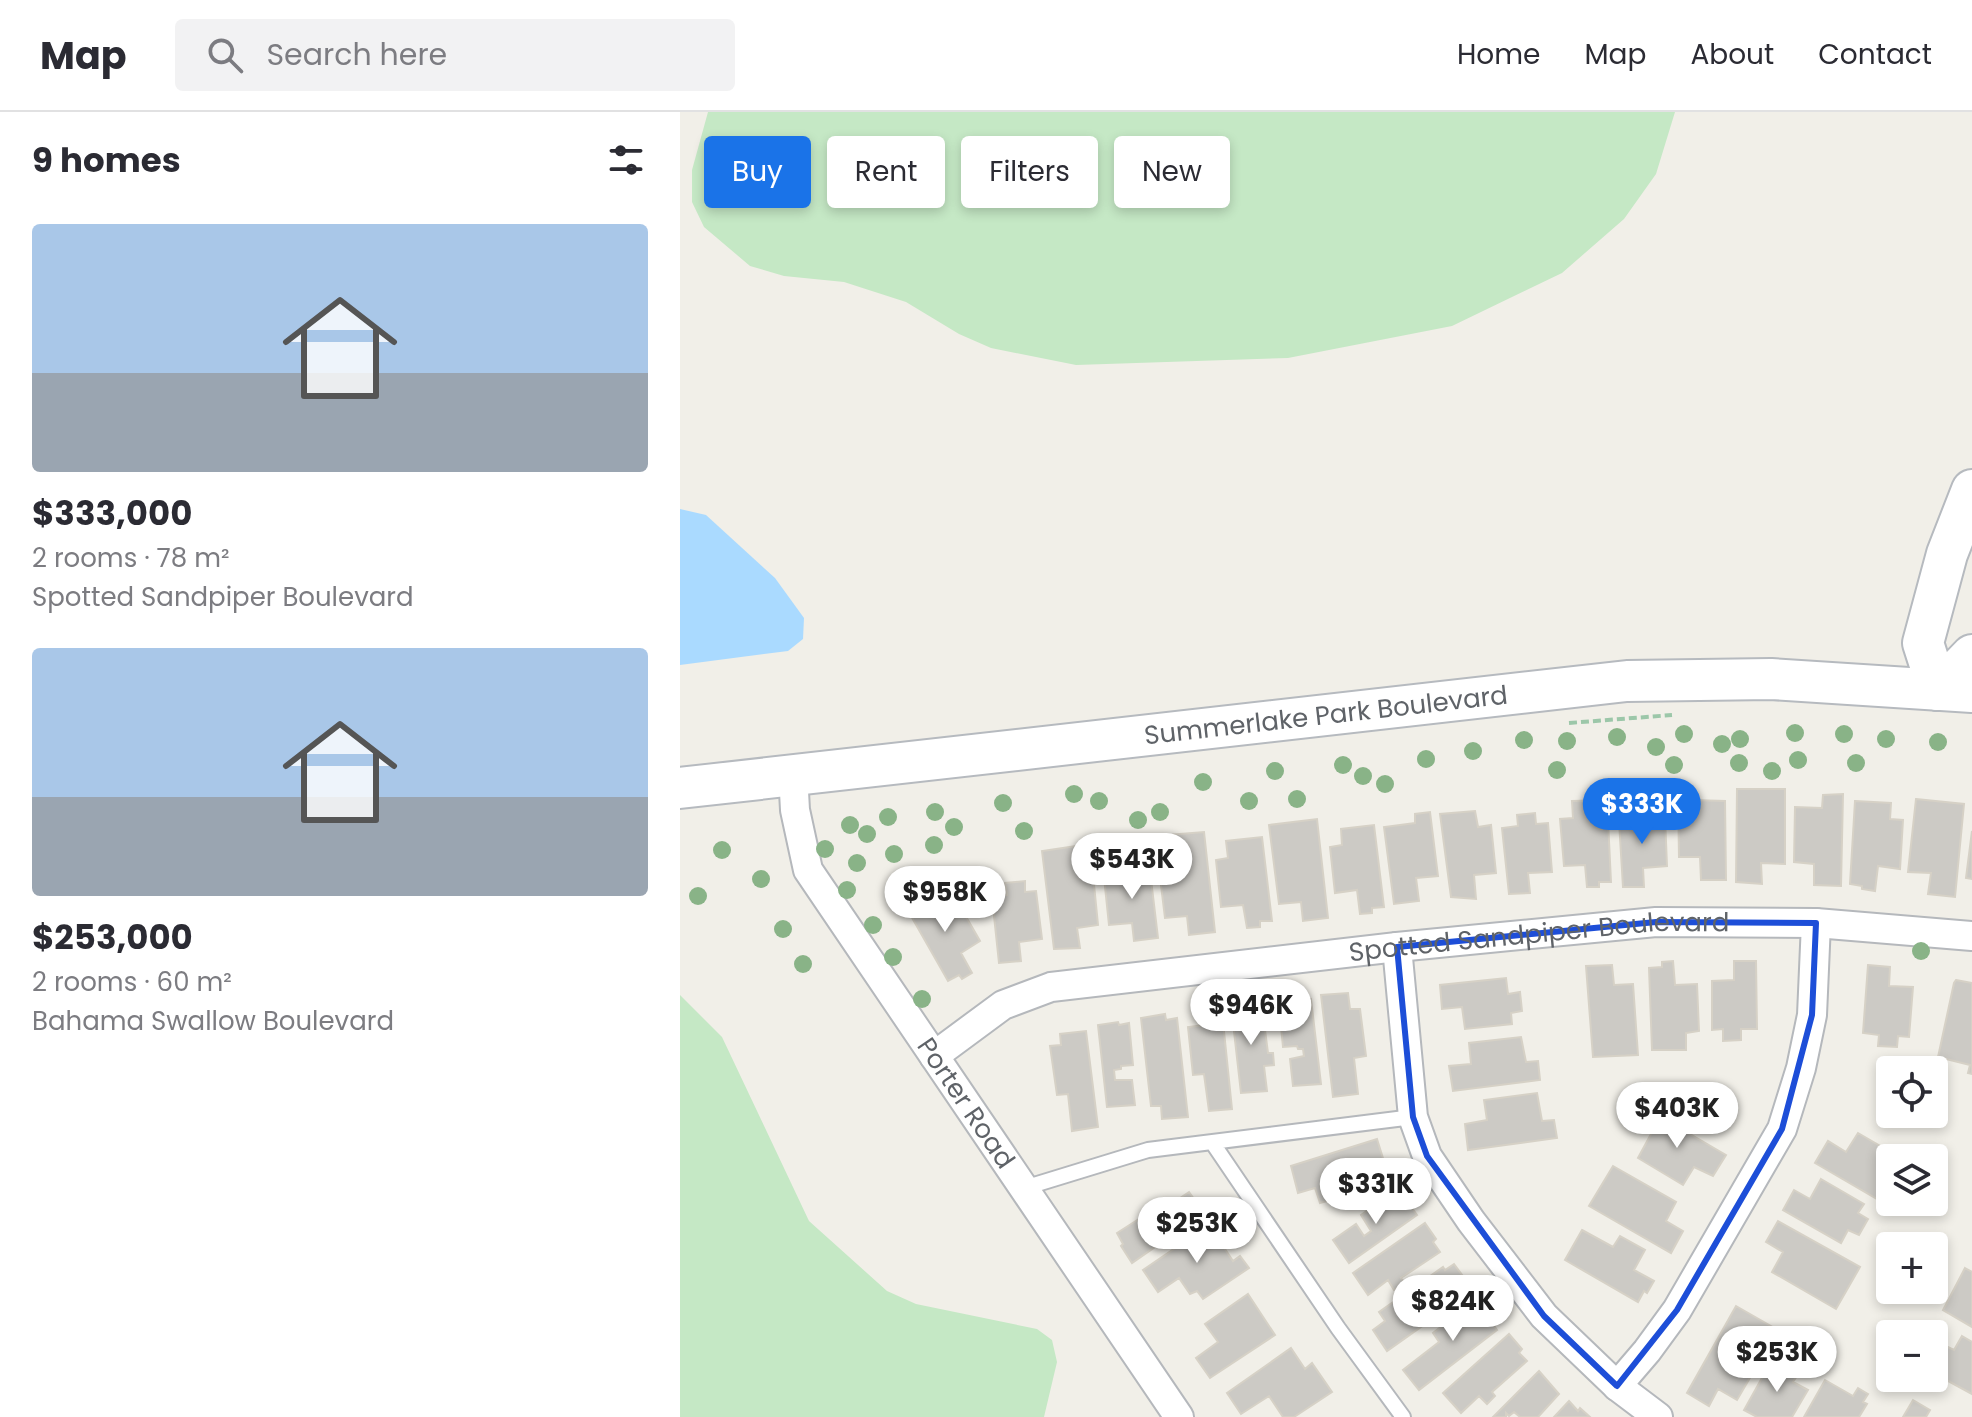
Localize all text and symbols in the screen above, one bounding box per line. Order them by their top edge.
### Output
search box [175,19,735,91]
text: Map [40,29,127,82]
icon: search [203,33,247,77]
text: Search here [267,33,447,76]
text: Home [1457,35,1540,74]
text: Map [1584,35,1646,74]
text: About [1690,35,1774,74]
text: Contact [1818,35,1932,74]
text: 9 homes [32,136,181,184]
chip: Buy [704,136,811,208]
chip: Rent [827,136,945,208]
chip: Filters [961,136,1098,208]
chip: New [1114,136,1230,208]
icon: filters [604,138,648,182]
icon: home [268,276,412,420]
text: $333,000 [32,489,192,537]
text: 2 rooms · 78 m² [32,540,230,576]
text: Spotted Sandpiper Boulevard [32,579,414,615]
street label: Summerlake Park Boulevard [1142,677,1510,753]
icon: home [268,700,412,844]
pin: $333K [1586,778,1698,846]
text: $333K [1601,786,1683,822]
pin: $543K [1076,833,1188,901]
text: $543K [1089,841,1175,877]
pin: $958K [889,866,1001,934]
text: $958K [903,874,987,910]
street label: Spotted Sandpiper Boulevard [1347,904,1729,970]
text: $253,000 [32,913,193,961]
text: 2 rooms · 60 m² [32,964,232,1000]
pin: $946K [1195,979,1307,1047]
text: $946K [1208,987,1294,1023]
text: Bahama Swallow Boulevard [32,1003,394,1039]
street label: Porter Road [909,1030,1023,1176]
map controls [1876,1056,1948,1392]
button: locate [1876,1056,1948,1128]
pin: $403K [1621,1082,1733,1150]
text: $403K [1634,1090,1720,1126]
button: layers [1876,1144,1948,1216]
pin: $331K [1320,1158,1432,1226]
text: $331K [1338,1166,1414,1202]
pin: $253K [1141,1197,1253,1265]
text: $253K [1156,1205,1238,1241]
button: + [1876,1232,1948,1304]
pin: $824K [1397,1275,1509,1343]
text: $824K [1411,1283,1495,1319]
button: − [1876,1320,1948,1392]
pin: $253K [1721,1326,1833,1394]
text: $253K [1736,1334,1818,1370]

